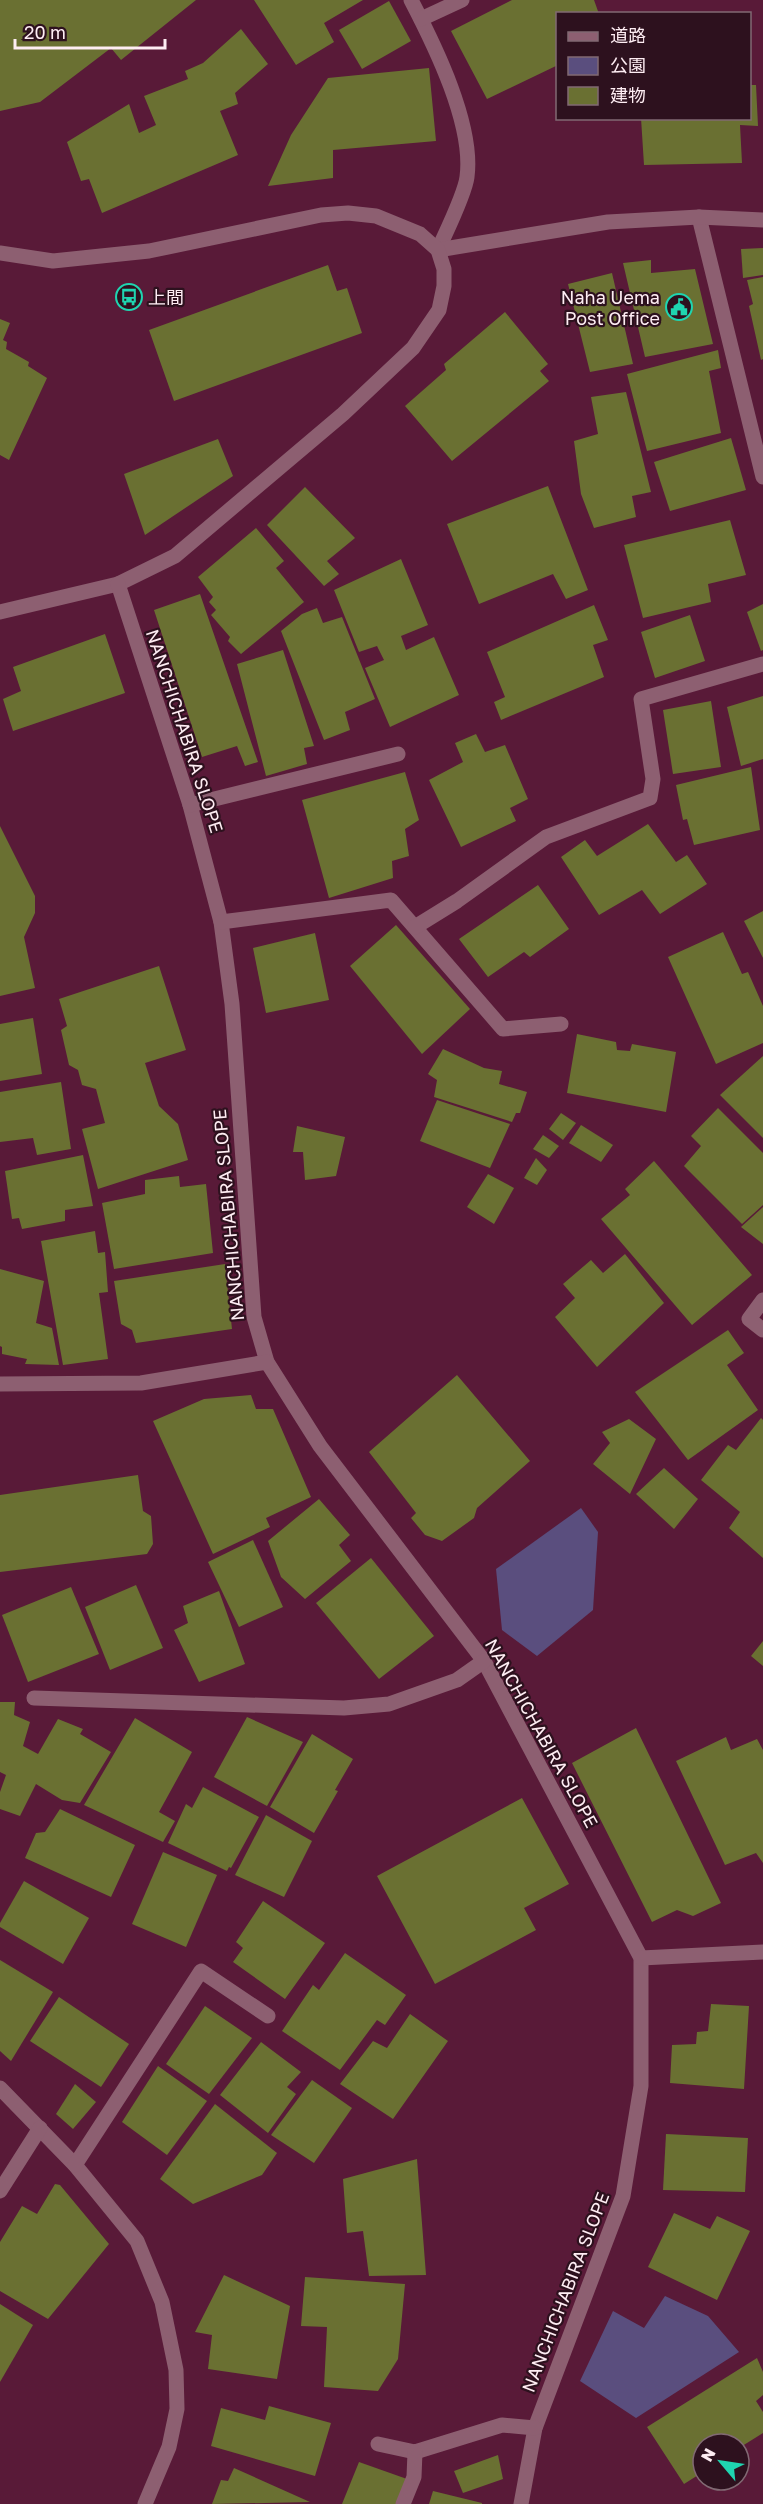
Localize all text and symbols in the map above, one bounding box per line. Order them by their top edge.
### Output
scale bar [15,12,165,50]
legend [556,12,751,120]
text: 20 m [24,21,66,43]
text: 道路 [610,24,646,46]
text: 公園 [610,54,646,76]
text: 建物 [610,84,646,106]
bus stop icon: 上間 [114,282,144,312]
place label: 上間 [148,286,184,308]
place label: Naha Uema Post Office [561,286,660,329]
public building icon: Naha Uema Post Office [664,292,694,322]
street label: NANCHICHABIRA SLOPE [142,626,228,836]
street label: NANCHICHABIRA SLOPE [208,1108,248,1322]
street label: NANCHICHABIRA SLOPE [481,1635,603,1831]
street label: NANCHICHABIRA SLOPE [517,2189,613,2395]
north arrow [691,2432,751,2492]
text: N [696,2445,720,2465]

